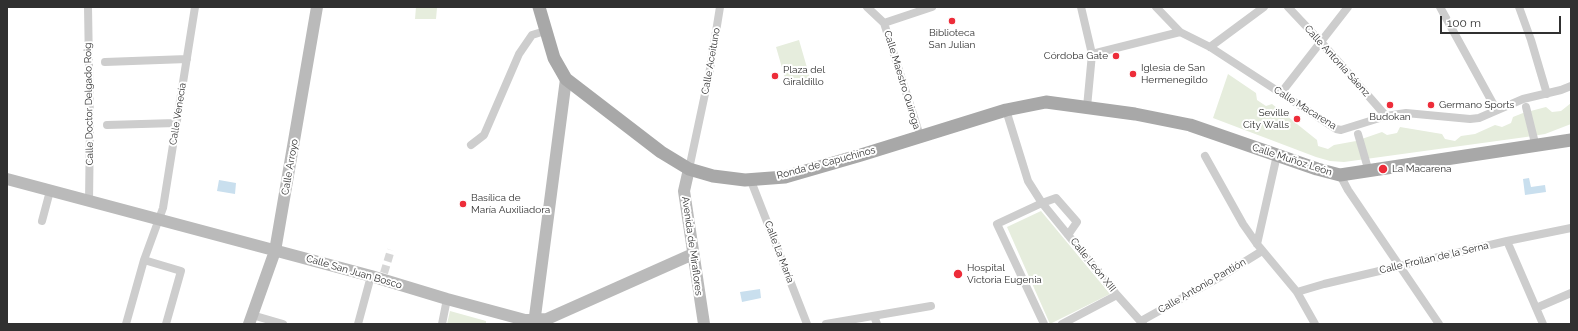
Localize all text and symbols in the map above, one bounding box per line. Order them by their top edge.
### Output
scale bar [1442,8,1563,34]
marker: Biblioteca San Julian [947,16,957,26]
text: 100 m [1447,16,1481,30]
street label: Calle Antonia Sáenz [1302,23,1372,99]
street label: Calle Aceituno [699,27,723,95]
place label: Biblioteca San Julian [929,27,975,50]
street label: Calle Maestro Quiroga [881,29,923,131]
street label: Calle Doctor Delgado Roig [82,43,96,165]
place label: Córdoba Gate [1044,50,1108,62]
marker: Córdoba Gate [1111,51,1121,61]
place label: Iglesia de San Hermenegildo [1141,62,1208,86]
place label: Plaza del Giraldillo [783,64,825,88]
marker: Iglesia de San Hermenegildo [1128,69,1138,79]
marker: Plaza del Giraldillo [770,71,780,81]
street label: Calle Venecia [167,82,189,146]
street label: Calle Macarena [1271,84,1339,132]
place label: Germano Sports [1439,99,1514,111]
marker: Budokan [1385,100,1395,110]
marker: Germano Sports [1426,100,1436,110]
place label: Seville City Walls [1243,107,1289,130]
place label: Budokan [1369,111,1411,123]
marker: Seville City Walls [1292,114,1302,124]
street label: Calle Arroyo [279,138,301,196]
street label: Calle Muñoz León [1250,141,1334,179]
street label: Ronda de Capuchinos [775,144,877,182]
marker: La Macarena [1377,163,1389,175]
place label: La Macarena [1392,163,1451,175]
place label: Basílica de María Auxiliadora [471,192,550,216]
street label: Avenida de Miraflores [679,196,705,296]
marker: Basílica de María Auxiliadora [458,199,468,209]
street label: Calle La María [762,219,796,285]
street label: Calle León XIII [1068,236,1118,294]
street label: Calle Froilan de la Serna [1378,240,1490,276]
street label: Calle San Juan Bosco [305,253,403,291]
street label: Calle Antonio Pantión [1156,256,1248,316]
place label: Hospital Victoria Eugenia [967,262,1042,286]
marker: Hospital Victoria Eugenia [952,268,964,280]

